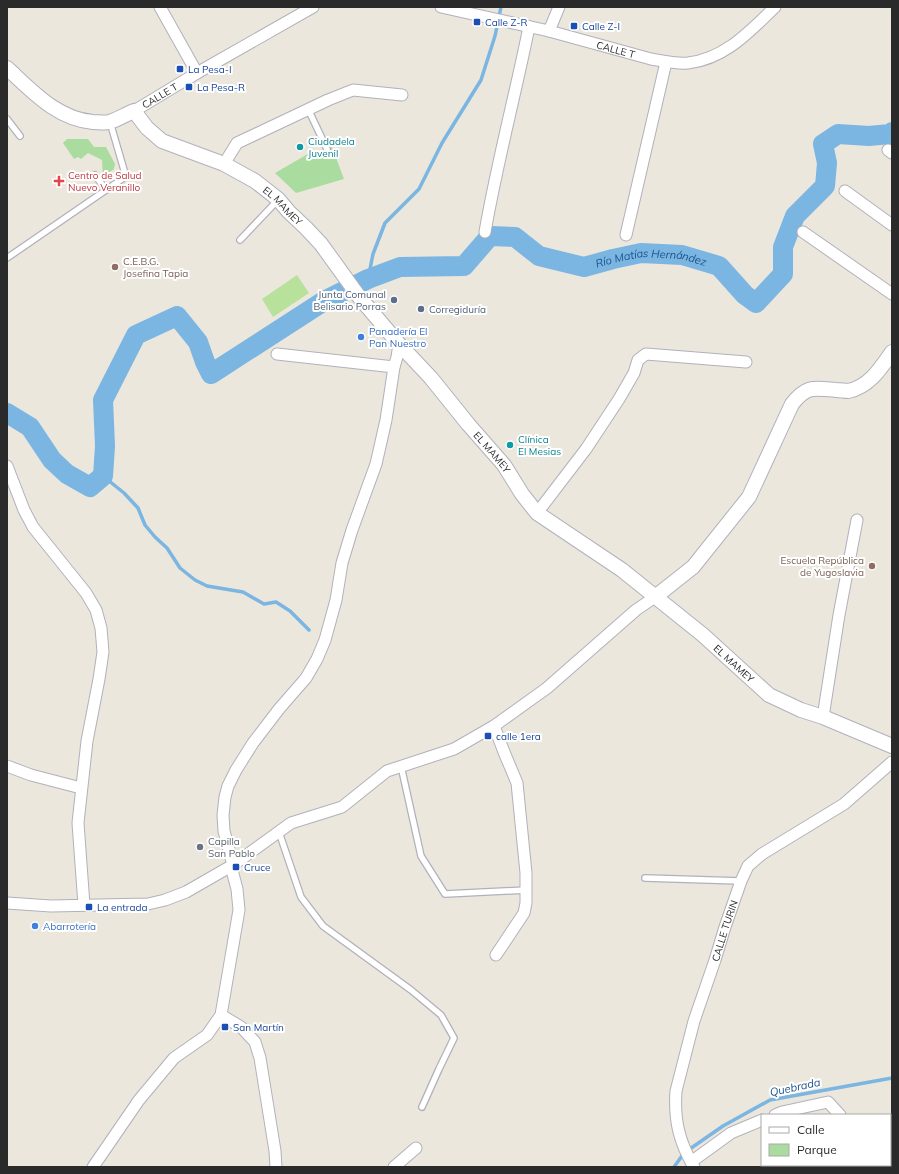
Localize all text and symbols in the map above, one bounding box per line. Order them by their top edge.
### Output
place label: Calle Z-R [485,16,528,29]
marker: Calle Z-R [472,17,482,27]
place label: Calle Z-I [582,20,620,33]
marker: Calle Z-I [569,21,579,31]
street label: CALLE T [595,38,637,61]
place label: La Pesa-I [188,63,232,76]
marker: La Pesa-I [175,64,185,74]
street label: CALLE T [140,80,180,112]
place label: La Pesa-R [197,81,245,94]
marker: La Pesa-R [184,82,194,92]
place label: Ciudadela Juvenil [308,135,355,160]
marker: Ciudadela Juvenil [295,142,305,152]
place label: Centro de Salud Nuevo Veranillo [68,169,142,194]
marker: Centro de Salud Nuevo Veranillo [53,175,65,187]
street label: EL MAMEY [260,184,306,229]
water label: Río Matías Hernández [594,246,709,271]
place label: C.E.B.G. Josefina Tapia [123,255,188,280]
marker: C.E.B.G. Josefina Tapia [110,262,120,272]
place label: Junta Comunal Belisario Porras [314,288,386,313]
marker: Junta Comunal Belisario Porras [389,295,399,305]
place label: Corregiduría [429,303,486,316]
marker: Corregiduría [416,304,426,314]
place label: Panadería El Pan Nuestro [369,325,427,350]
marker: Panadería El Pan Nuestro [356,332,366,342]
street label: EL MAMEY [471,429,514,476]
place label: Clínica El Mesias [518,433,561,458]
marker: Clínica El Mesias [505,440,515,450]
place label: Escuela República de Yugoslavia [780,554,864,579]
marker: Escuela República de Yugoslavia [867,561,877,571]
street label: EL MAMEY [711,642,757,686]
place label: calle 1era [496,730,541,743]
marker: calle 1era [483,731,493,741]
place label: Capilla San Pablo [208,835,255,860]
marker: Capilla San Pablo [195,842,205,852]
place label: Cruce [244,861,271,874]
marker: Cruce [231,862,241,872]
street label: CALLE TURIN [709,898,741,963]
place label: La entrada [97,901,147,914]
marker: La entrada [84,902,94,912]
place label: Abarrotería [43,920,96,933]
marker: Abarrotería [30,921,40,931]
place label: San Martín [233,1021,284,1034]
marker: San Martín [220,1022,230,1032]
water label: Quebrada [769,1075,822,1099]
legend [761,1114,891,1166]
text: Calle [797,1122,824,1137]
text: Parque [797,1142,837,1157]

